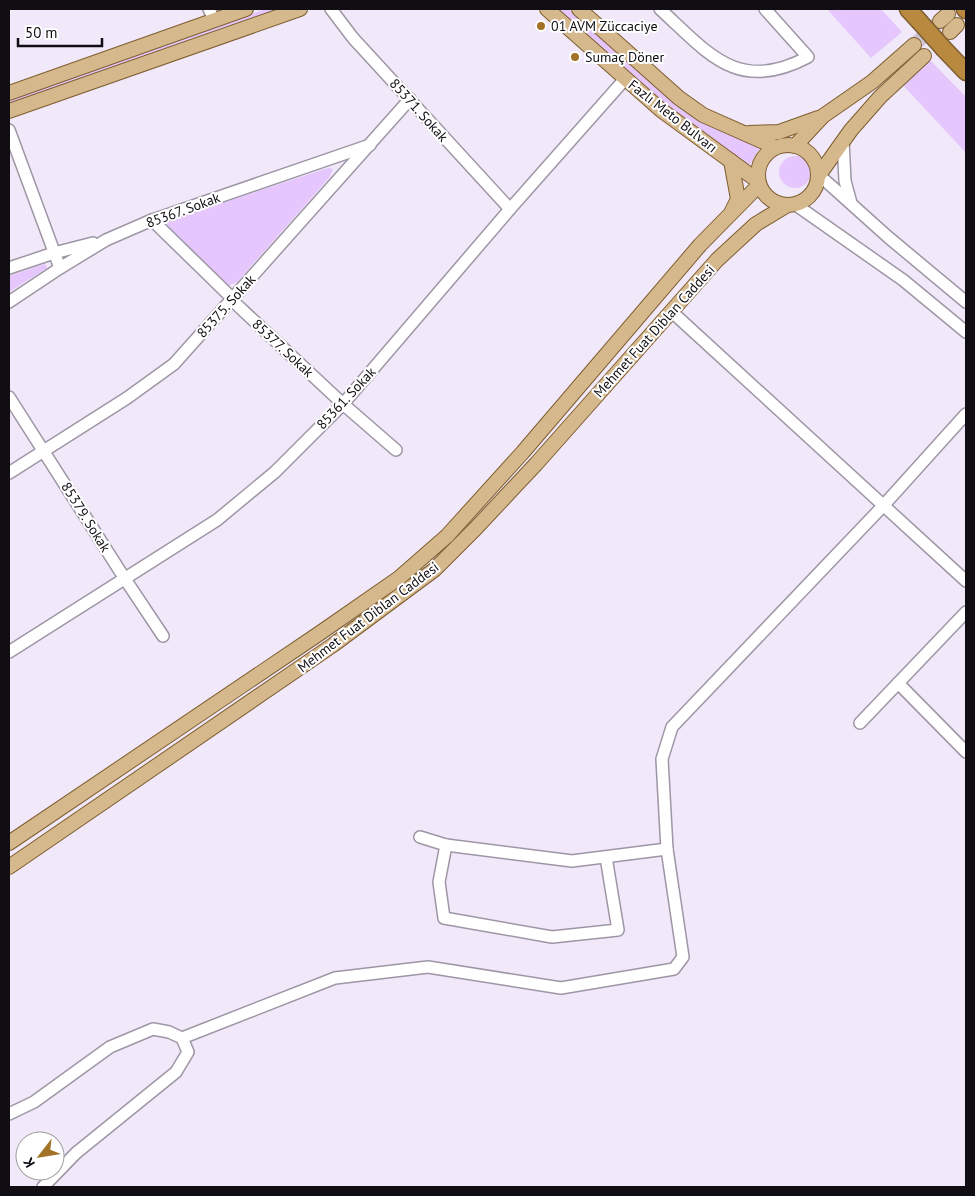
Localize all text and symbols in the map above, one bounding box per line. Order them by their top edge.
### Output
scale bar [18,15,101,47]
place label: 01 AVM Züccaciye [551,17,658,35]
marker: 01 AVM Züccaciye [535,20,547,32]
text: 50 m [25,23,58,42]
place label: Sumaç Döner [585,48,664,66]
marker: Sumaç Döner [569,51,581,63]
street label: 85371. Sokak [386,75,452,146]
street label: Fazlı Meto Bulvarı [625,76,721,156]
street label: 85367. Sokak [143,188,223,232]
street label: Mehmet Fuat Diblan Caddesi [590,261,718,401]
street label: 85375. Sokak [193,270,259,341]
street label: 85377. Sokak [249,315,318,381]
street label: 85361. Sokak [312,363,380,433]
street label: 85379. Sokak [57,479,115,556]
street label: Mehmet Fuat Diblan Caddesi [294,558,442,676]
north arrow [15,1131,65,1181]
text: K [19,1154,39,1171]

